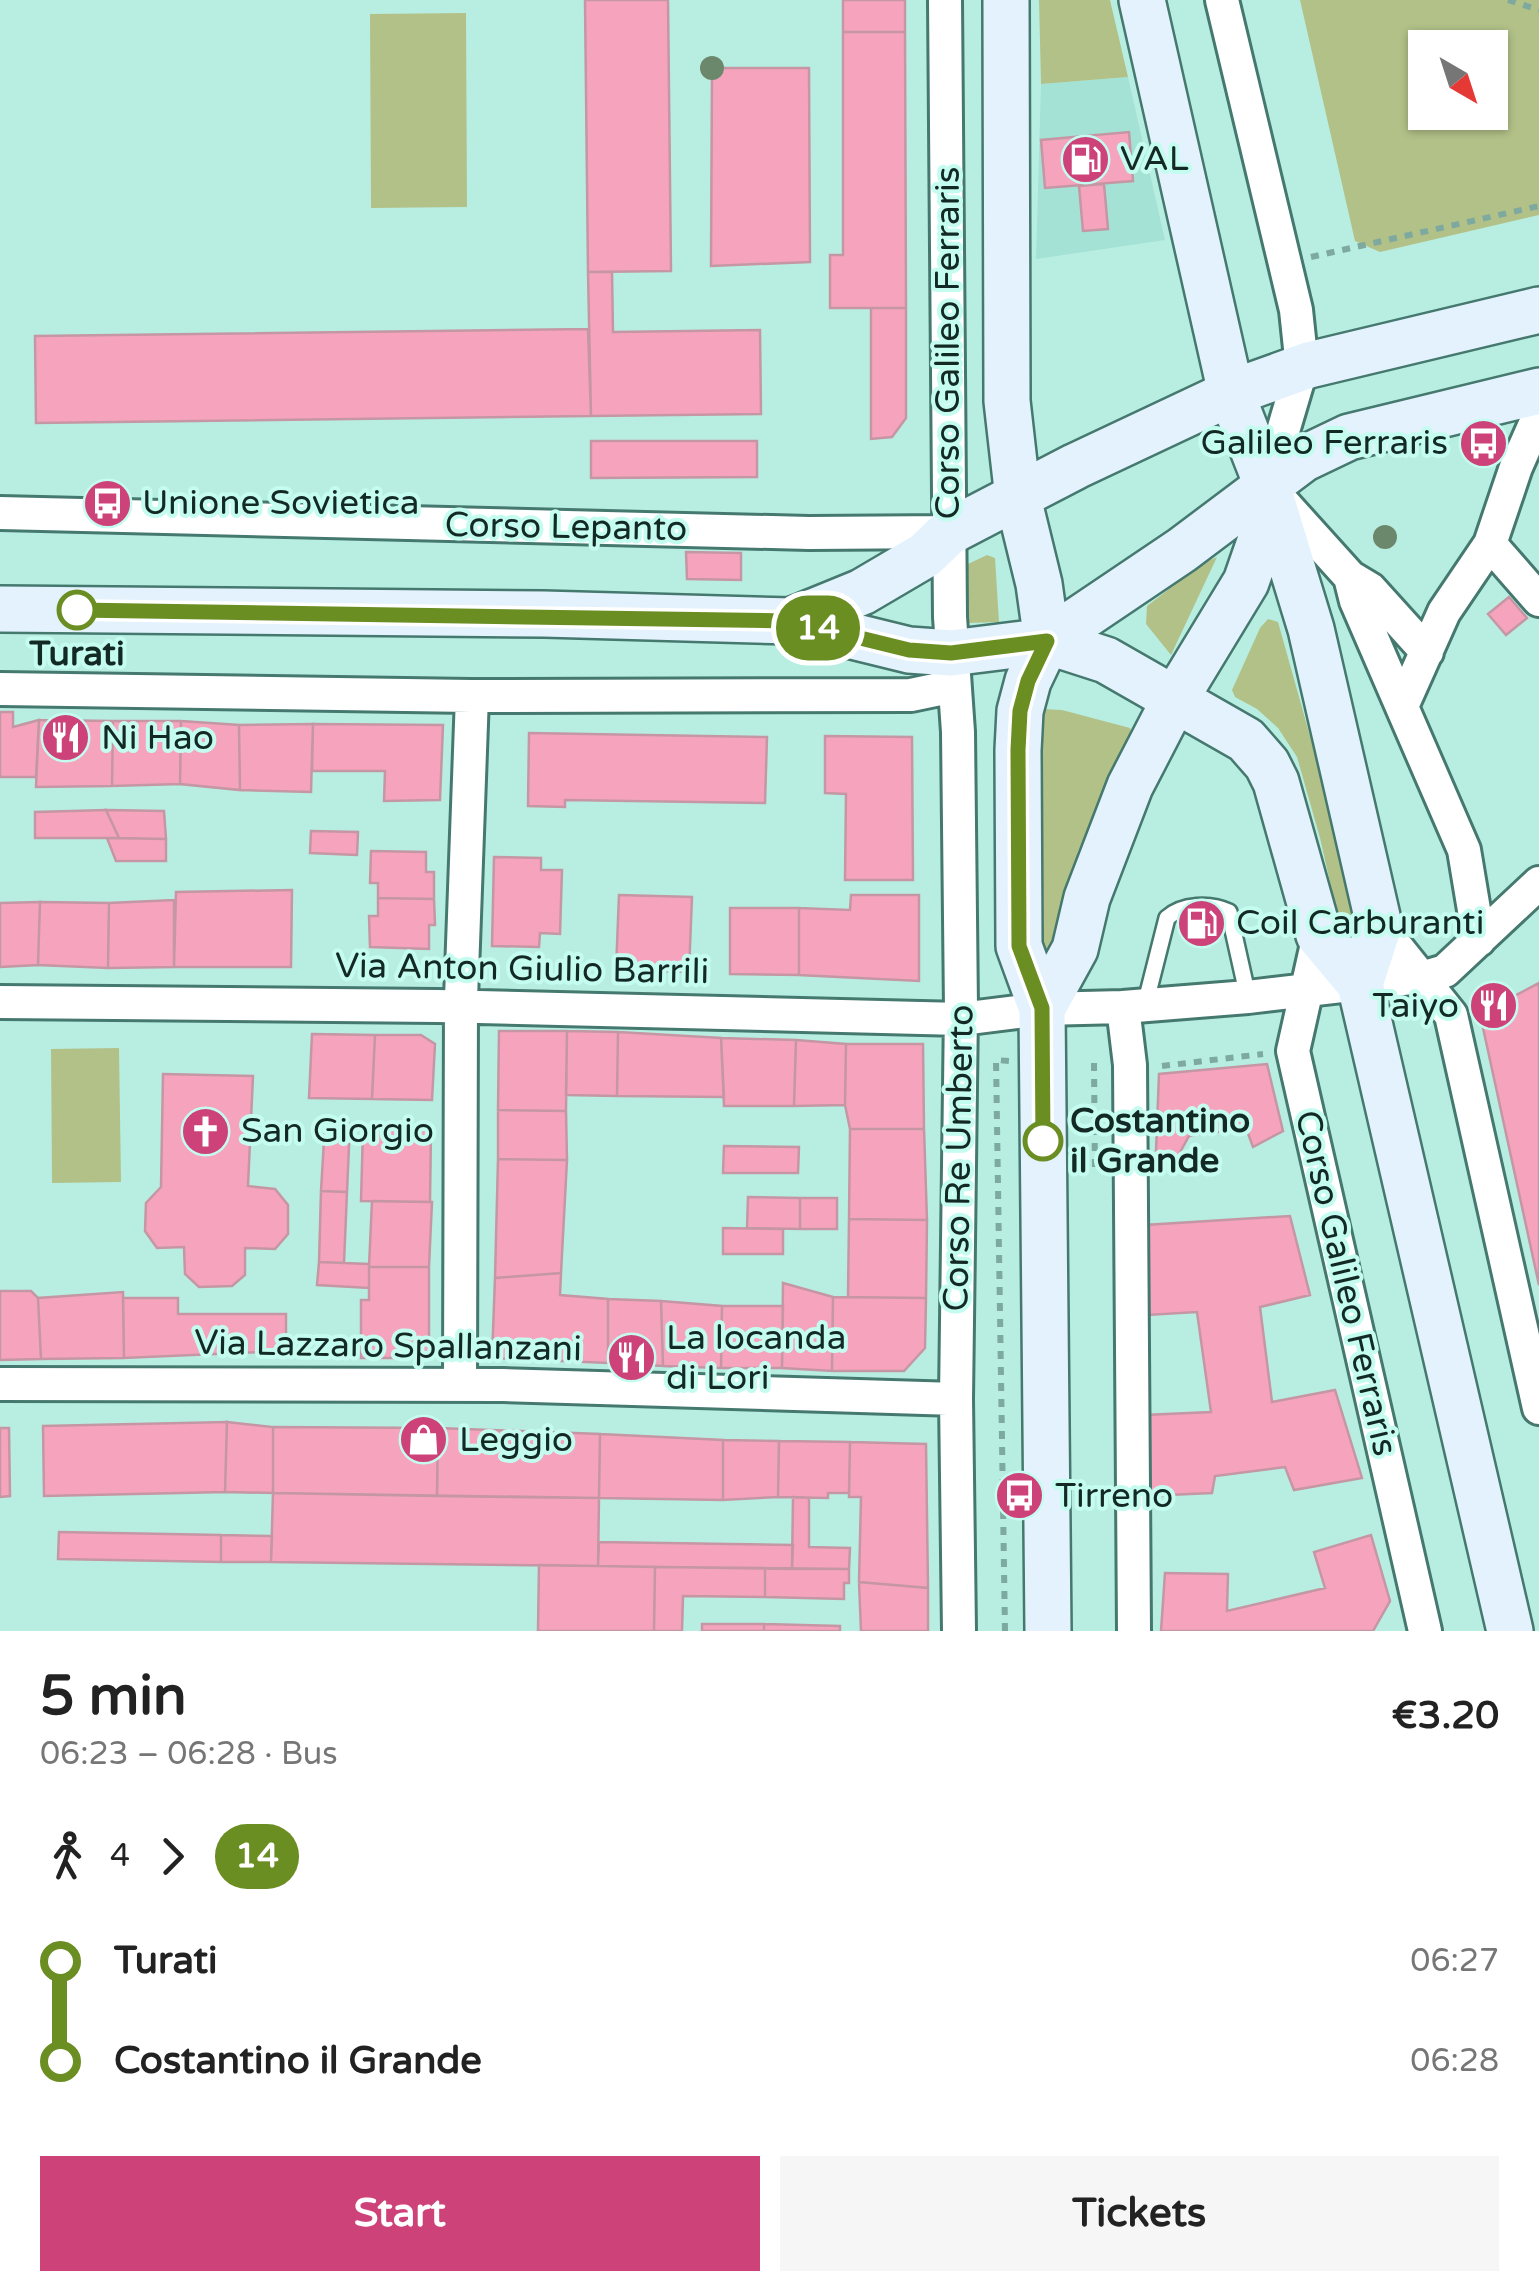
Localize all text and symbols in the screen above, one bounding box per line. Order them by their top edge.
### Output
north arrow [1408,30,1508,130]
map controls [1408,30,1508,130]
fuel station icon: VAL [1059,133,1111,185]
place label: VAL [1120,138,1189,180]
street label: Corso Galileo Ferraris [927,166,969,520]
bus stop icon: Galileo Ferraris [1457,417,1509,469]
place label: Galileo Ferraris [1200,422,1448,464]
bus stop icon: Unione Sovietica [81,477,133,529]
place label: Unione Sovietica [142,482,420,524]
street label: Corso Lepanto [444,504,688,550]
marker: Turati [58,591,96,629]
line badge: 14 [773,596,863,660]
text: 14 [796,607,840,649]
place label: Turati [28,633,125,675]
restaurant icon: Ni Hao [40,712,92,764]
place label: Ni Hao [101,717,214,759]
fuel station icon: Coil Carburanti [1175,897,1227,949]
place label: Coil Carburanti [1236,902,1484,944]
street label: Via Anton Giulio Barrili [335,945,709,993]
restaurant icon: Taiyo [1468,980,1520,1032]
place label: Taiyo [1372,985,1459,1027]
street label: Corso Re Umberto [935,1004,983,1312]
place label: Costantino il Grande [1070,1100,1250,1182]
church icon: San Giorgio [180,1105,232,1157]
street label: Corso Galileo Ferraris [1286,1106,1406,1460]
place label: San Giorgio [241,1110,434,1152]
marker: Costantino il Grande [1024,1122,1062,1160]
place label: La locanda di Lori [666,1317,846,1399]
street label: Via Lazzaro Spallanzani [194,1322,582,1370]
restaurant icon: La locanda di Lori [605,1332,657,1384]
shop icon: Leggio [398,1414,450,1466]
place label: Leggio [459,1419,573,1461]
bus stop icon: Tirreno [994,1470,1046,1522]
place label: Tirreno [1055,1475,1173,1517]
text: 5 min [40,1664,187,1730]
text: €3.20 [1392,1693,1499,1739]
text: 06:23 – 06:28 · Bus [40,1735,338,1773]
icon: walk [40,1829,95,1884]
icon: forward [145,1829,200,1884]
text: 14 [235,1835,279,1877]
text: 4 [110,1837,130,1875]
text: Turati [114,1938,217,1984]
text: 06:27 [1410,1942,1499,1980]
text: Costantino il Grande [114,2038,482,2084]
text: 06:28 [1410,2042,1499,2080]
button: Start [40,2156,760,2271]
button: Tickets [780,2156,1499,2271]

